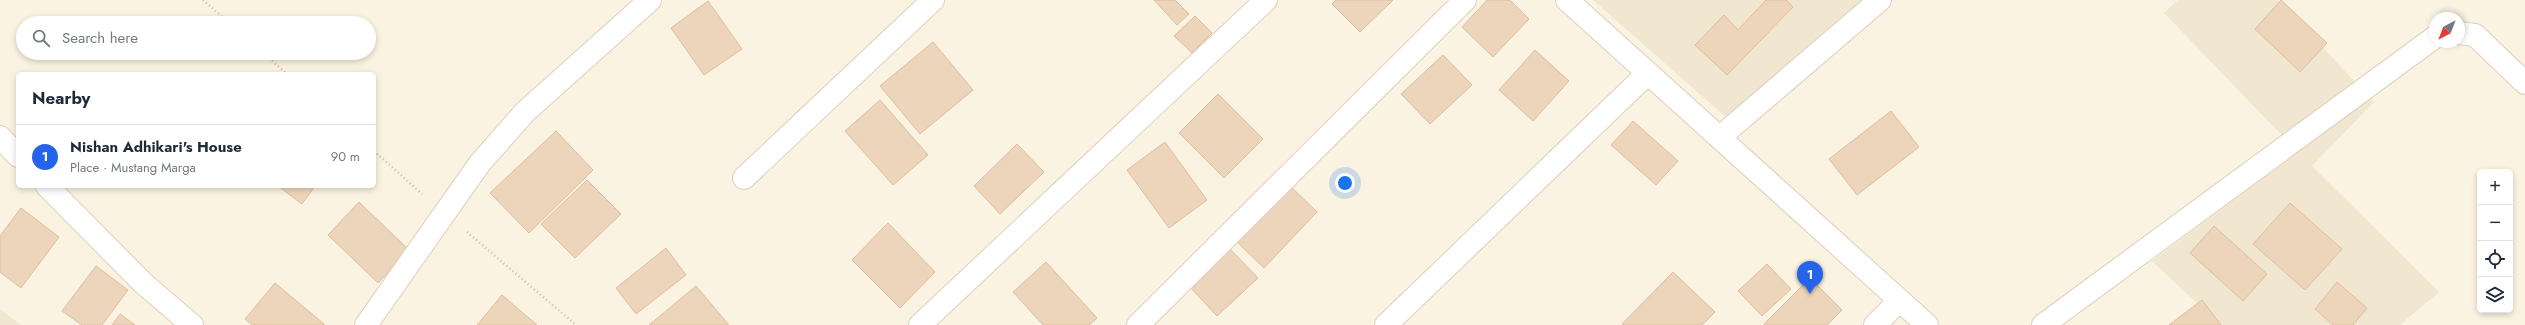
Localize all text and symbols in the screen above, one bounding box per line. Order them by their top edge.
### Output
north arrow [2429,12,2465,48]
search box [16,16,376,60]
icon: search [30,27,52,49]
text: Search here [62,27,138,49]
text: Nearby [32,86,90,110]
text: Nishan Adhikari's House [70,136,242,158]
text: 1 [42,147,48,166]
text: 90 m [331,147,360,166]
text: Place · Mustang Marga [70,158,196,177]
map controls [2477,169,2513,313]
button: + [2477,169,2513,205]
your location [1335,173,1355,193]
button: − [2477,205,2513,241]
button: locate [2477,241,2513,277]
pin: 1 [1797,261,1823,294]
button: layers [2477,277,2513,313]

